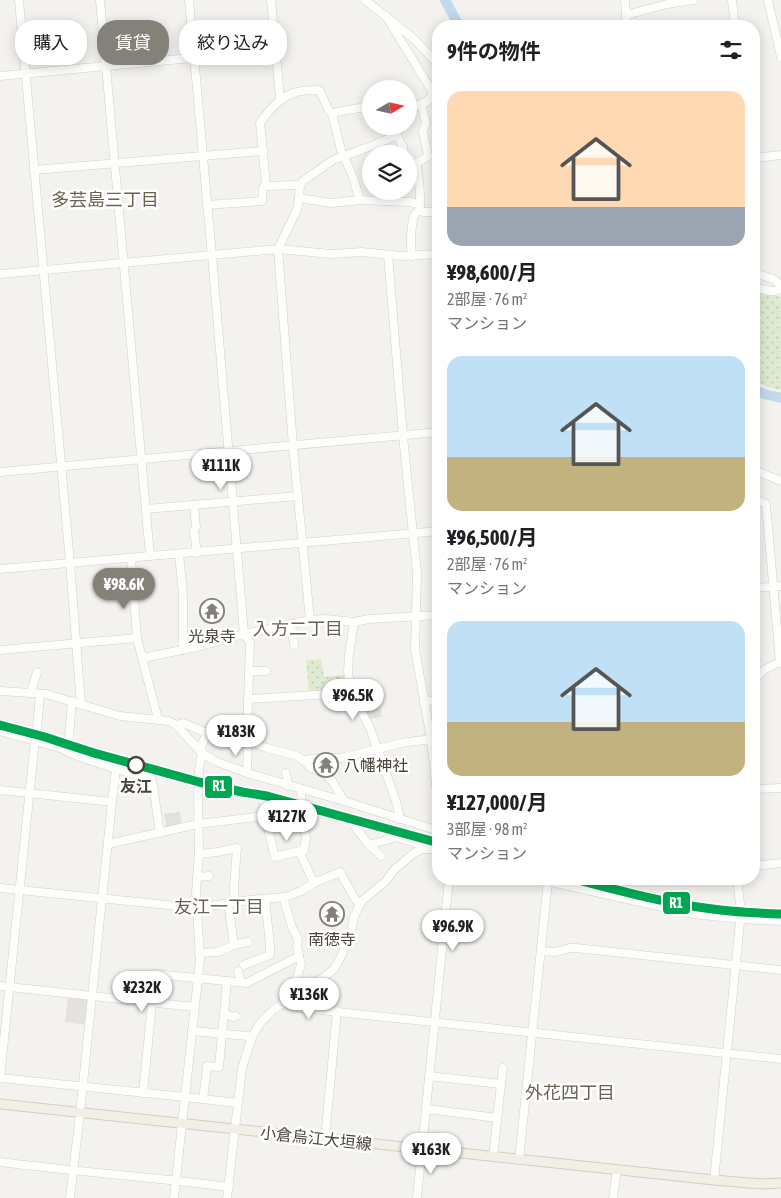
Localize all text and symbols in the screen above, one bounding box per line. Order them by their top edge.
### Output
chip: 購入 [15,20,87,65]
chip: 賃貸 [97,20,169,65]
chip: 絞り込み [179,20,287,65]
icon: filters [717,36,745,64]
text: 9件の物件 [447,39,541,63]
north arrow [362,80,418,135]
map controls [362,80,417,200]
icon: home [551,124,641,214]
button: layers [362,145,417,200]
district label: 多芸島三丁目 [51,189,159,210]
text: ¥98,600/月 [447,260,538,284]
text: 2部屋 · 76 m² [447,290,528,308]
text: マンション [447,314,527,332]
icon: home [551,389,641,479]
pin: ¥111K [186,448,256,491]
text: ¥111K [202,456,240,474]
text: ¥96,500/月 [447,525,538,549]
text: 2部屋 · 76 m² [447,555,528,573]
pin: ¥98.6K [83,568,165,610]
text: ¥98.6K [104,575,144,593]
text: マンション [447,579,527,597]
temple icon: 光泉寺 [199,598,225,624]
district label: 入方二丁目 [253,618,343,639]
place label: 光泉寺 [188,627,236,645]
icon: home [551,654,641,744]
pin: ¥96.5K [312,678,394,721]
text: ¥96.5K [333,686,373,704]
pin: ¥183K [201,714,271,757]
text: ¥183K [217,722,255,740]
temple icon: 八幡神社 [313,752,339,778]
marker: 友江 [127,756,145,774]
place label: 八幡神社 [344,756,408,774]
line badge: R1 [204,775,233,799]
place label: 友江 [120,777,152,795]
text: R1 [212,778,226,794]
text: ¥127,000/月 [447,790,547,814]
pin: ¥127K [252,800,322,842]
text: ¥127K [268,807,306,825]
text: 3部屋 · 98 m² [447,820,528,838]
text: マンション [447,844,527,862]
line badge: R1 [662,891,691,915]
text: R1 [669,895,683,911]
district label: 友江一丁目 [174,896,264,917]
temple icon: 南徳寺 [319,901,345,927]
pin: ¥96.9K [412,910,494,952]
text: ¥96.9K [433,917,473,935]
place label: 南徳寺 [308,930,356,948]
pin: ¥232K [107,970,177,1013]
text: ¥232K [123,978,161,996]
pin: ¥136K [274,978,344,1020]
text: ¥136K [290,985,328,1003]
district label: 外花四丁目 [525,1082,615,1103]
street label: 小倉烏江大垣線 [259,1123,373,1153]
pin: ¥163K [396,1132,466,1175]
text: ¥163K [412,1140,450,1158]

